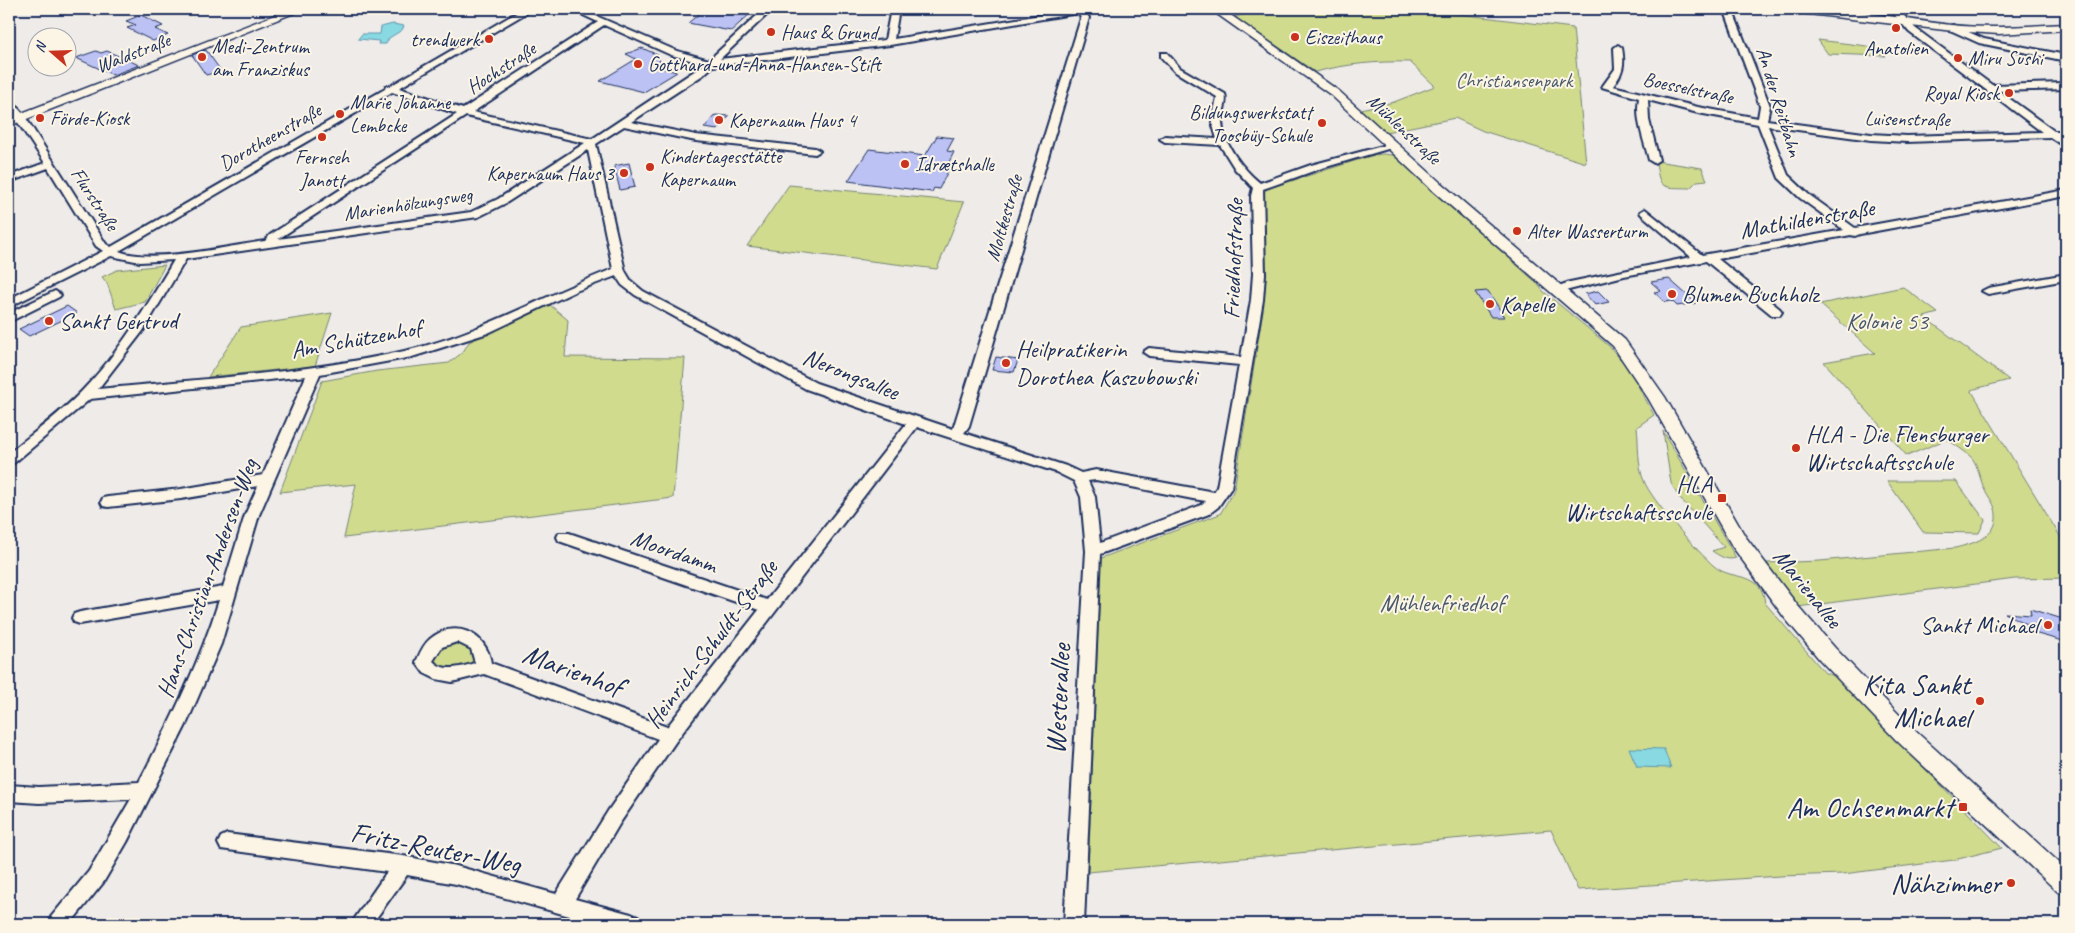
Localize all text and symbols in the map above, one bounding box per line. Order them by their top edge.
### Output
place label: Haus & Grund [781,20,881,45]
marker: Anatolien [1890,22,1902,34]
place label: Eiszeithaus [1305,25,1384,50]
marker: Haus & Grund [765,26,777,38]
street label: Waldstraße [92,27,175,79]
place label: trendwerk [410,27,481,52]
north arrow [28,28,78,78]
marker: Eiszeithaus [1289,31,1301,43]
marker: trendwerk [483,33,495,45]
place label: Medi-Zentrum am Franziskus [212,34,311,82]
street label: Hochstraße [462,36,542,100]
place label: Anatolien [1864,36,1929,61]
text: N [31,39,51,55]
street label: An der Reitbahn [1751,44,1808,161]
place label: Miru Sushi [1968,46,2045,71]
marker: Medi-Zentrum am Franziskus [196,51,208,63]
place label: Gotthard-und-Anna-Hansen-Stift [648,52,883,77]
marker: Miru Sushi [1952,52,1964,64]
marker: Gotthard-und-Anna-Hansen-Stift [632,58,644,70]
street label: Boesselstraße [1641,66,1737,110]
park label: Christiansenpark [1456,68,1574,93]
place label: Royal Kiosk [1924,81,2001,106]
marker: Royal Kiosk [2003,87,2015,99]
street label: Mühlenstraße [1361,88,1448,171]
place label: Marie Johanne Lembcke [350,90,452,138]
street label: Dorotheenstraße [214,97,327,176]
place label: Bildungswerkstatt Toosbüy-Schule [1189,100,1315,148]
place label: Förde-Kiosk [50,106,131,131]
street label: Luisenstraße [1864,106,1951,132]
marker: Marie Johanne Lembcke [334,108,346,120]
place label: Kapernaum Haus 4 [729,108,858,133]
marker: Förde-Kiosk [34,112,46,124]
marker: Kapernaum Haus 4 [713,114,725,126]
marker: Bildungswerkstatt Toosbüy-Schule [1316,117,1328,129]
marker: Fernseh Janott [316,131,328,143]
place label: Kindertagesstätte Kapernaum [660,144,783,192]
place label: Fernseh Janott [295,145,351,193]
place label: Idrætshalle [915,152,995,177]
marker: Idrætshalle [899,158,911,170]
place label: Kapernaum Haus 3 [487,161,616,186]
marker: Kindertagesstätte Kapernaum [644,161,656,173]
street label: Flurstraße [65,163,126,237]
marker: Kapernaum Haus 3 [618,167,630,179]
street label: Moltkestraße [980,171,1029,264]
street label: Marienhölzungsweg [342,181,475,226]
street label: Mathildenstraße [1738,192,1879,246]
street label: Friedhofstraße [1216,196,1250,319]
place label: Alter Wasserturm [1527,219,1649,244]
marker: Alter Wasserturm [1511,225,1523,237]
place label: Blumen Buchholz [1682,279,1821,309]
marker: Blumen Buchholz [1666,288,1678,300]
place label: Kapelle [1500,289,1556,319]
marker: Kapelle [1484,298,1496,310]
place label: Sankt Gertrud [59,306,181,336]
park label: Kolonie 53 [1846,306,1930,336]
street label: Am Schützenhof [288,312,428,365]
marker: Sankt Gertrud [43,315,55,327]
place label: Heilpratikerin Dorothea Kaszubowski [1016,334,1199,392]
street label: Nerongsallee [799,341,905,408]
marker: Heilpratikerin Dorothea Kaszubowski [1000,357,1012,369]
place label: HLA - Die Flensburger Wirtschaftsschule [1806,419,1991,477]
marker: HLA - Die Flensburger Wirtschaftsschule [1790,442,1802,454]
street label: Hans-Christian-Andersen-Weg [150,453,265,702]
place label: HLA Wirtschaftsschule [1565,469,1714,527]
marker: HLA Wirtschaftsschule [1716,492,1728,504]
street label: Moordamm [627,522,723,581]
street label: Marienallee [1767,542,1851,636]
street label: Heinrich-Schuldt-Straße [638,552,785,734]
park label: Mühlenfriedhof [1380,588,1509,618]
place label: Sankt Michael [1920,610,2042,640]
marker: Sankt Michael [2042,619,2054,631]
street label: Marienhof [518,635,633,707]
street label: Westerallee [1037,641,1079,755]
place label: Kita Sankt Michael [1862,666,1975,736]
marker: Kita Sankt Michael [1974,695,1986,707]
place label: Am Ochsenmarkt [1787,789,1957,826]
marker: Am Ochsenmarkt [1957,801,1969,813]
street label: Fritz-Reuter-Weg [348,813,526,883]
place label: Nähzimmer [1891,865,2004,902]
marker: Nähzimmer [2005,877,2017,889]

